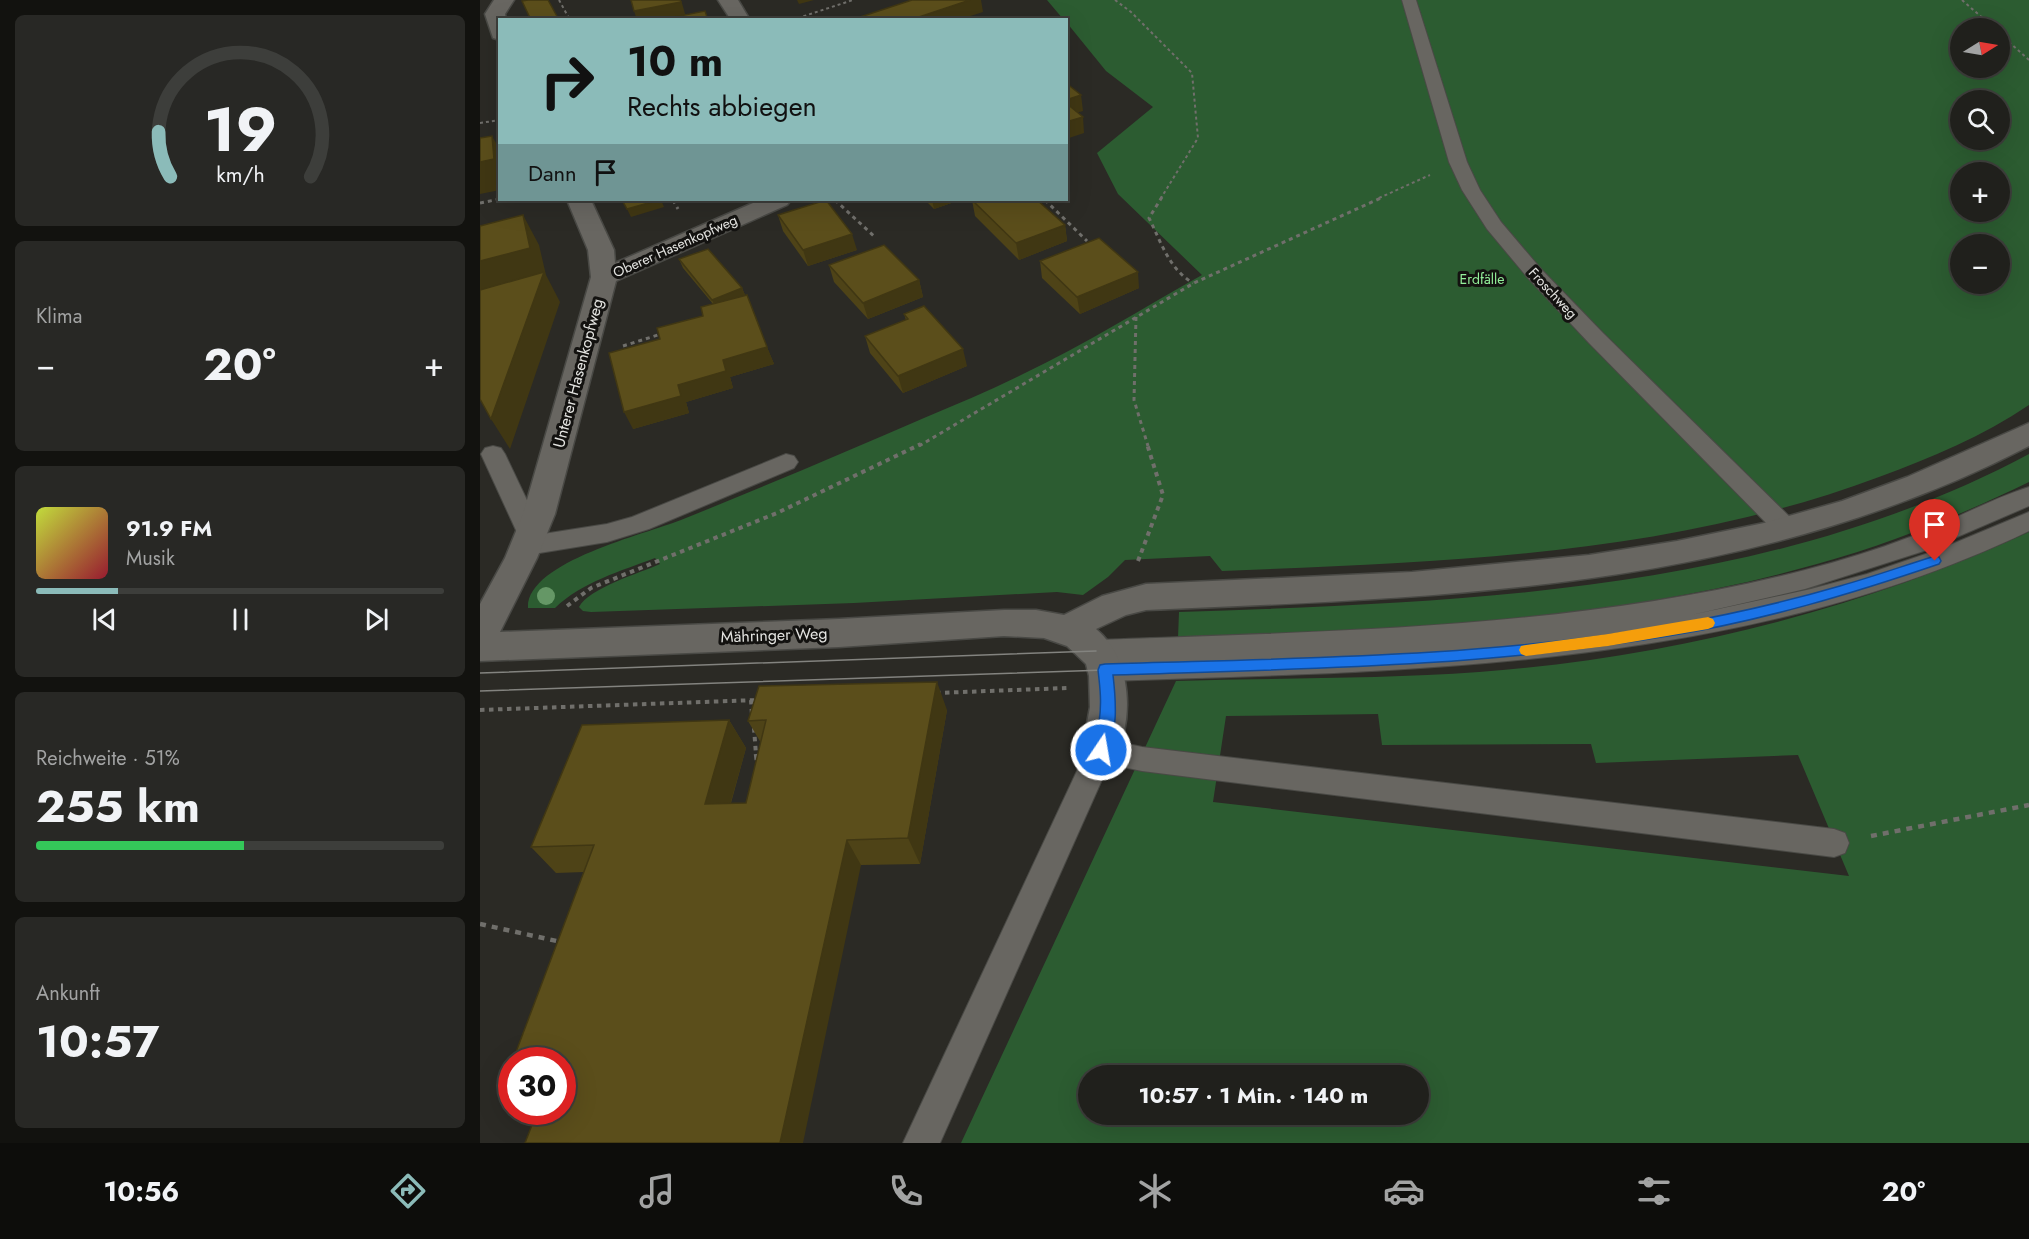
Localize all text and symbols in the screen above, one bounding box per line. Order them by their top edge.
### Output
north arrow [1950,18,2010,78]
map controls [1950,18,2010,294]
text: 10 m [627,31,723,92]
icon: right [528,42,606,120]
text: 19 [203,84,277,174]
text: Rechts abbiegen [627,87,817,126]
button: search [1950,90,2010,150]
icon: arrive [589,156,622,189]
text: Dann [528,157,577,189]
text: km/h [216,160,264,191]
button: + [1950,162,2010,222]
street label: Oberer Hasenkopfweg [610,210,740,282]
button: − [1950,234,2010,294]
street label: Froschweg [1524,263,1582,323]
park label: Erdfälle [1460,269,1504,289]
street label: Unterer Hasenkopfweg [547,296,609,450]
text: Klima [36,302,82,331]
text: 20° [203,332,276,397]
text: − [36,341,55,388]
text: + [424,341,444,388]
pin [1909,499,1960,561]
icon: arrive [1918,508,1951,541]
text: 91.9 FM [126,512,212,544]
text: Musik [126,544,175,573]
icon: previous [88,603,121,636]
icon: pause [224,603,257,636]
icon: next [360,603,393,636]
street label: Mähringer Weg [720,622,828,648]
position arrow [1069,718,1133,782]
text: Reichweite · 51% [36,744,180,773]
text: 255 km [36,774,200,839]
text: Ankunft [36,979,100,1008]
text: 10:57 [36,1009,159,1074]
speed limit sign: 30 [498,1047,576,1125]
text: 10:57 · 1 Min. · 140 m [1139,1079,1368,1111]
icon: directions [387,1170,429,1212]
icon: music [636,1170,678,1212]
icon: phone [885,1170,927,1212]
icon: climate [1134,1170,1176,1212]
icon: car [1383,1170,1425,1212]
icon: filters [1633,1170,1675,1212]
text: 10:56 [104,1172,179,1211]
text: 20° [1882,1172,1925,1211]

